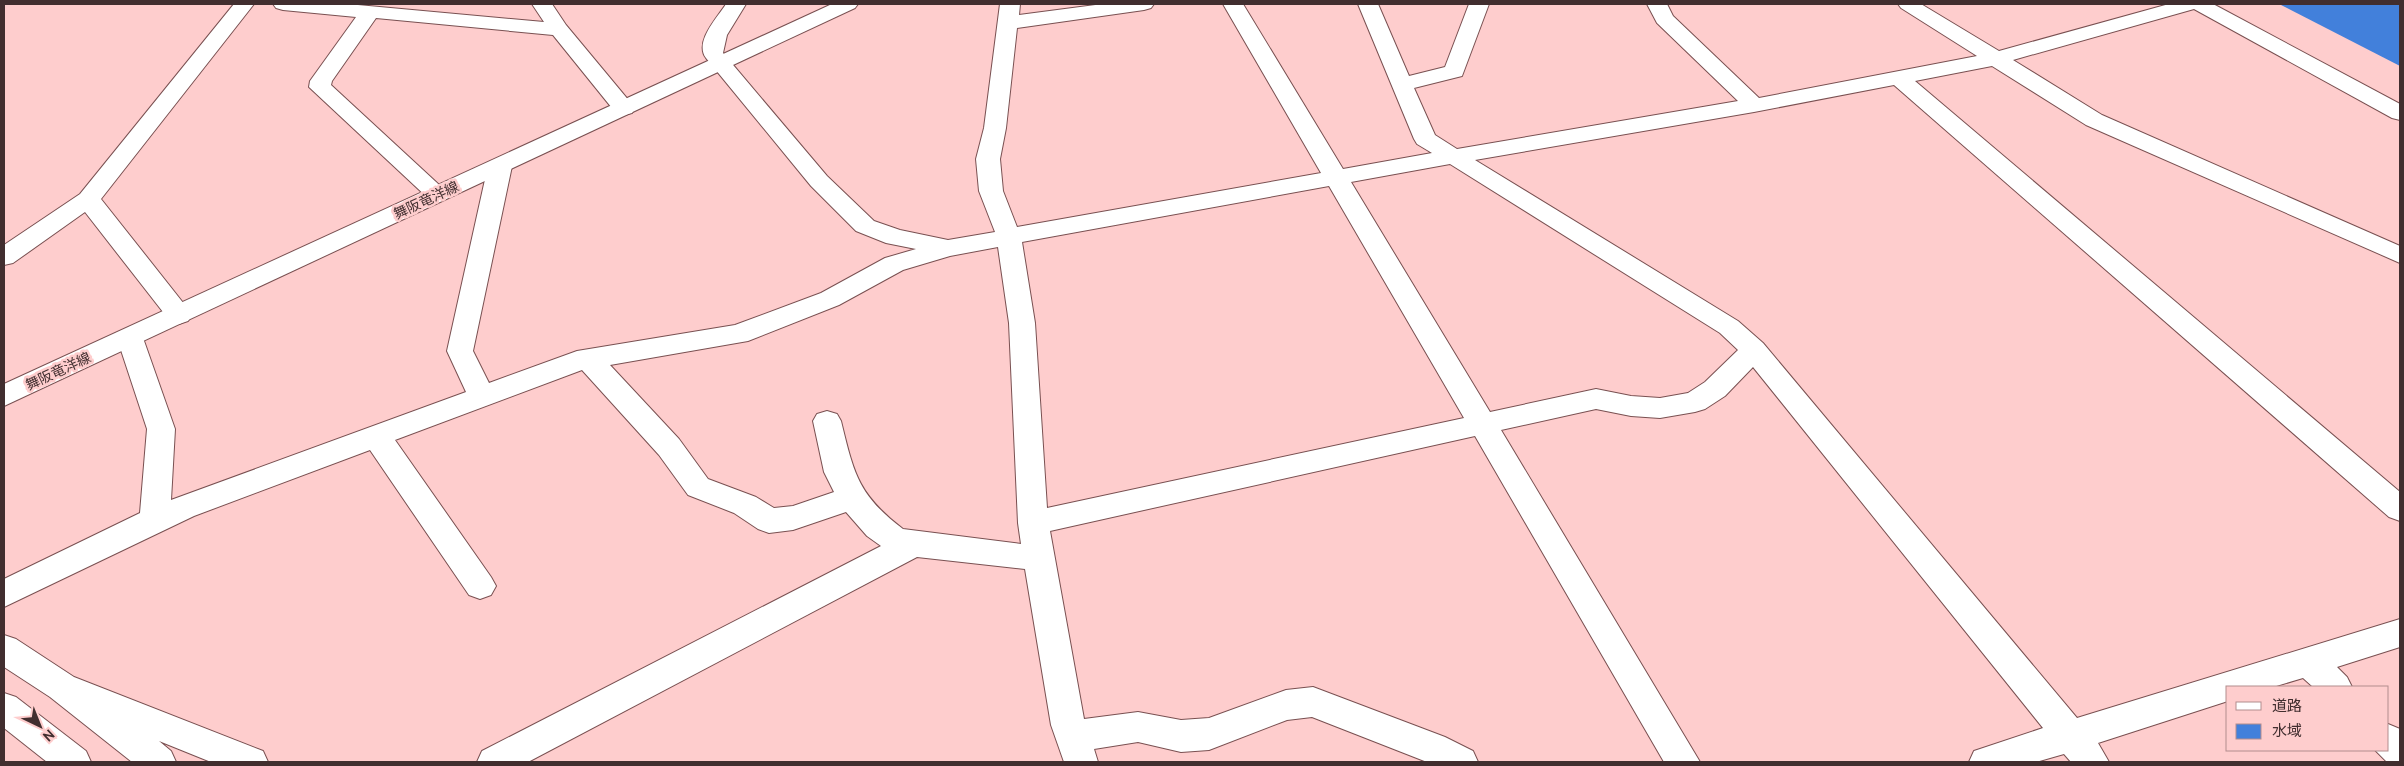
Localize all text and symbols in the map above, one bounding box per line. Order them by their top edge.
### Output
street label: 舞阪竜洋線 [390,177,462,223]
street label: 舞阪竜洋線 [22,348,94,394]
legend [2226,686,2389,751]
text: 道路 [2272,697,2302,715]
north arrow [15,701,65,751]
text: 水域 [2272,722,2302,740]
text: N [39,726,59,745]

